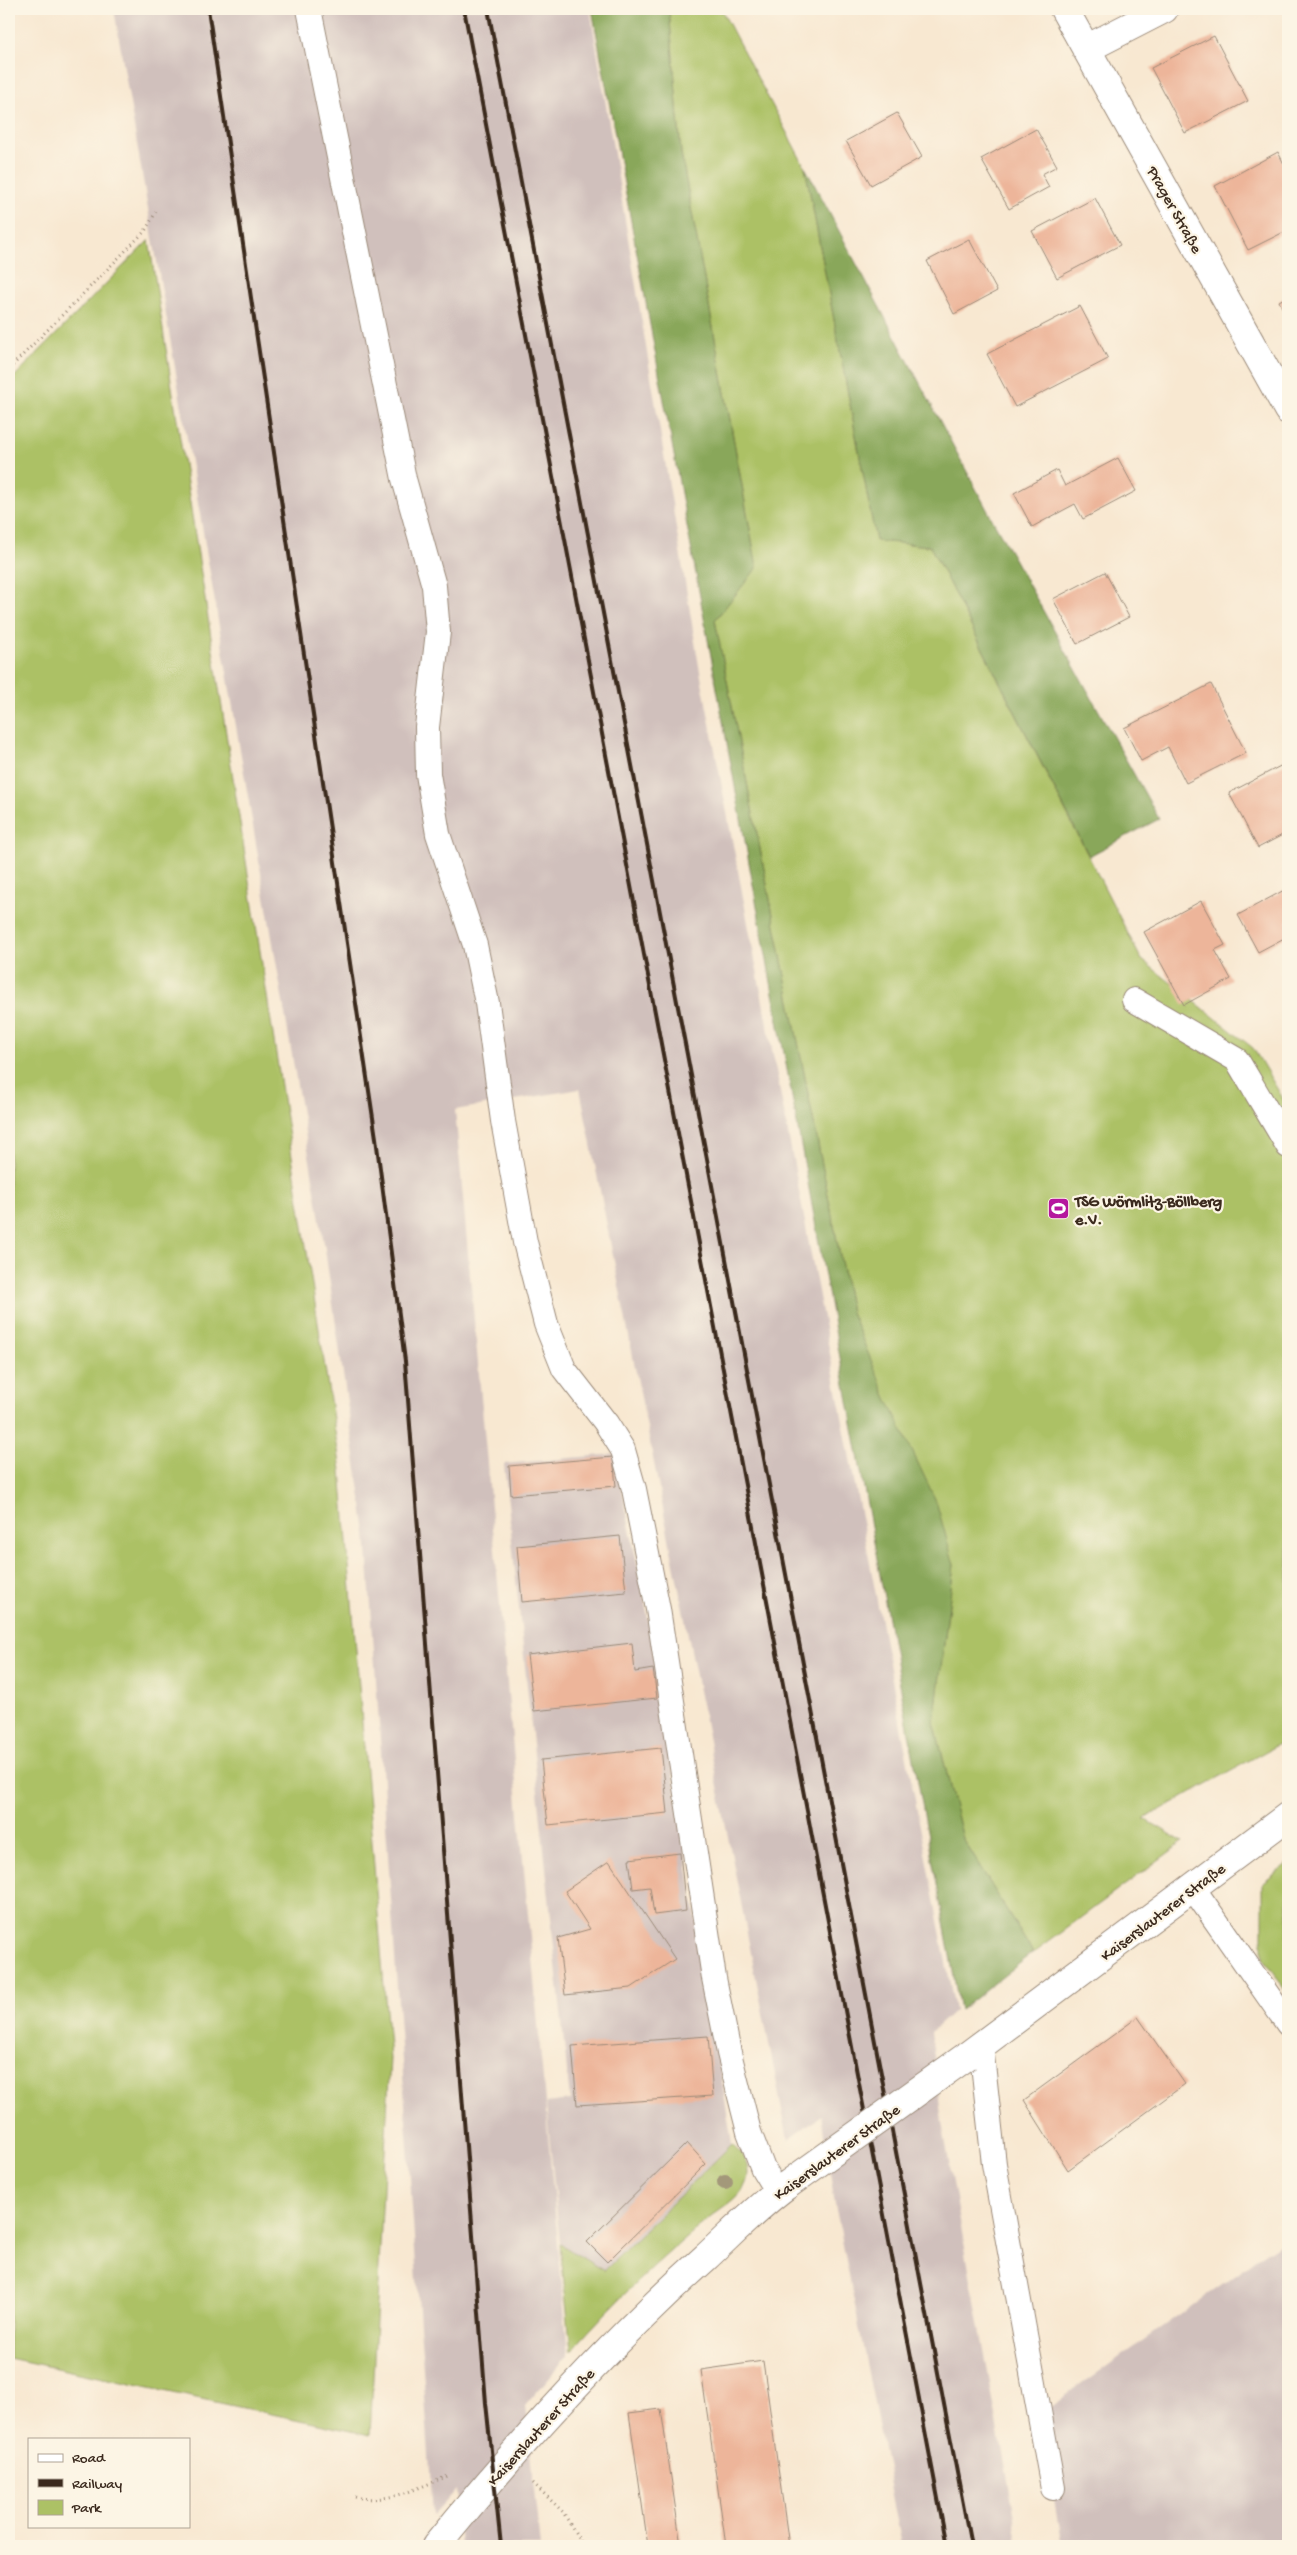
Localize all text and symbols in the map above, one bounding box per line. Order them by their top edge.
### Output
street label: Prager Straße [1141,163,1205,258]
place label: TSG Wörmlitz-Böllberg e.V. [1073,1194,1222,1231]
sports icon: TSG Wörmlitz-Böllberg e.V. [1047,1197,1071,1221]
street label: Kaiserslauterer Straße [1098,1860,1231,1967]
street label: Kaiserslauterer Straße [771,2101,905,2206]
street label: Kaiserslauterer Straße [485,2365,601,2491]
legend [28,2438,190,2528]
text: Road [72,2450,106,2468]
text: Railway [72,2476,123,2494]
text: Park [71,2500,102,2518]

